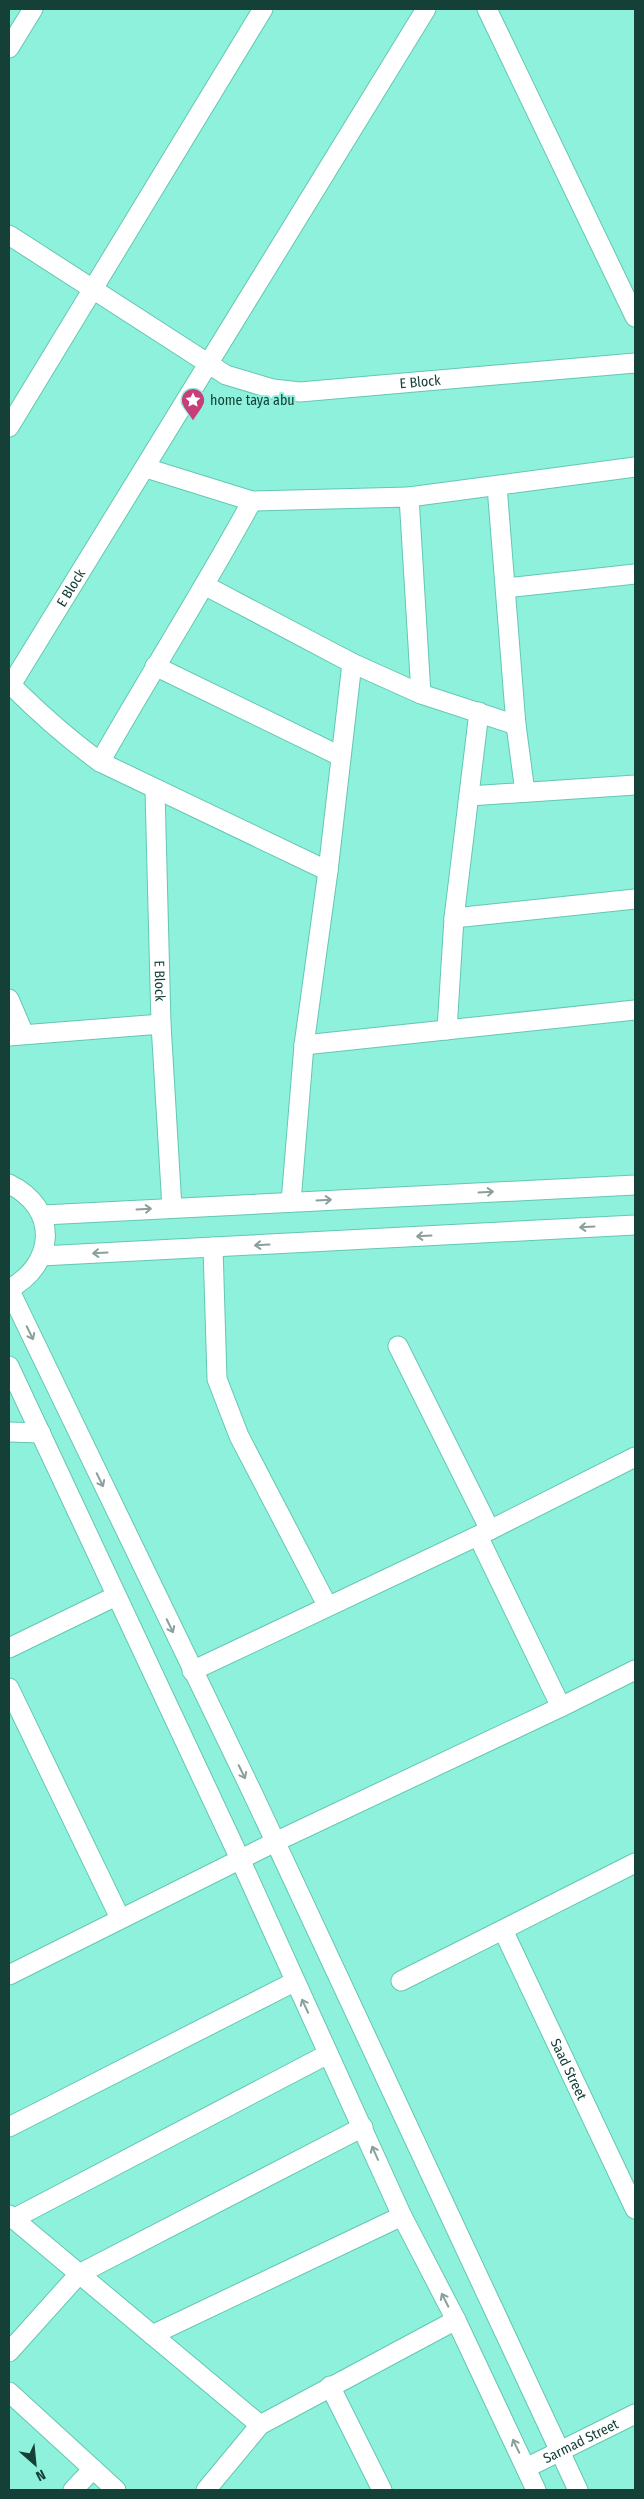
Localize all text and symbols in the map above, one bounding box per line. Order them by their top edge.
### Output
street label: E Block [399,372,442,392]
place icon: home taya abu [180,387,206,421]
place label: home taya abu [210,392,295,409]
street label: E Block [53,566,89,610]
street label: E Block [150,960,168,1002]
one-way arrow [478,1188,494,1197]
one-way arrow [316,1196,332,1205]
one-way arrow [136,1205,152,1214]
one-way arrow [579,1223,595,1232]
one-way arrow [417,1231,433,1240]
one-way arrow [254,1240,270,1249]
one-way arrow [92,1249,108,1258]
one-way arrow [26,1325,35,1340]
one-way arrow [96,1472,106,1487]
one-way arrow [166,1619,176,1634]
one-way arrow [238,1764,247,1779]
one-way arrow [300,1999,310,2014]
street label: Saad Street [547,2036,590,2103]
one-way arrow [369,2146,379,2161]
one-way arrow [440,2293,449,2308]
street label: Sarmad Street [541,2415,622,2467]
north arrow [10,2439,60,2489]
one-way arrow [510,2439,520,2454]
text: N [33,2466,48,2485]

